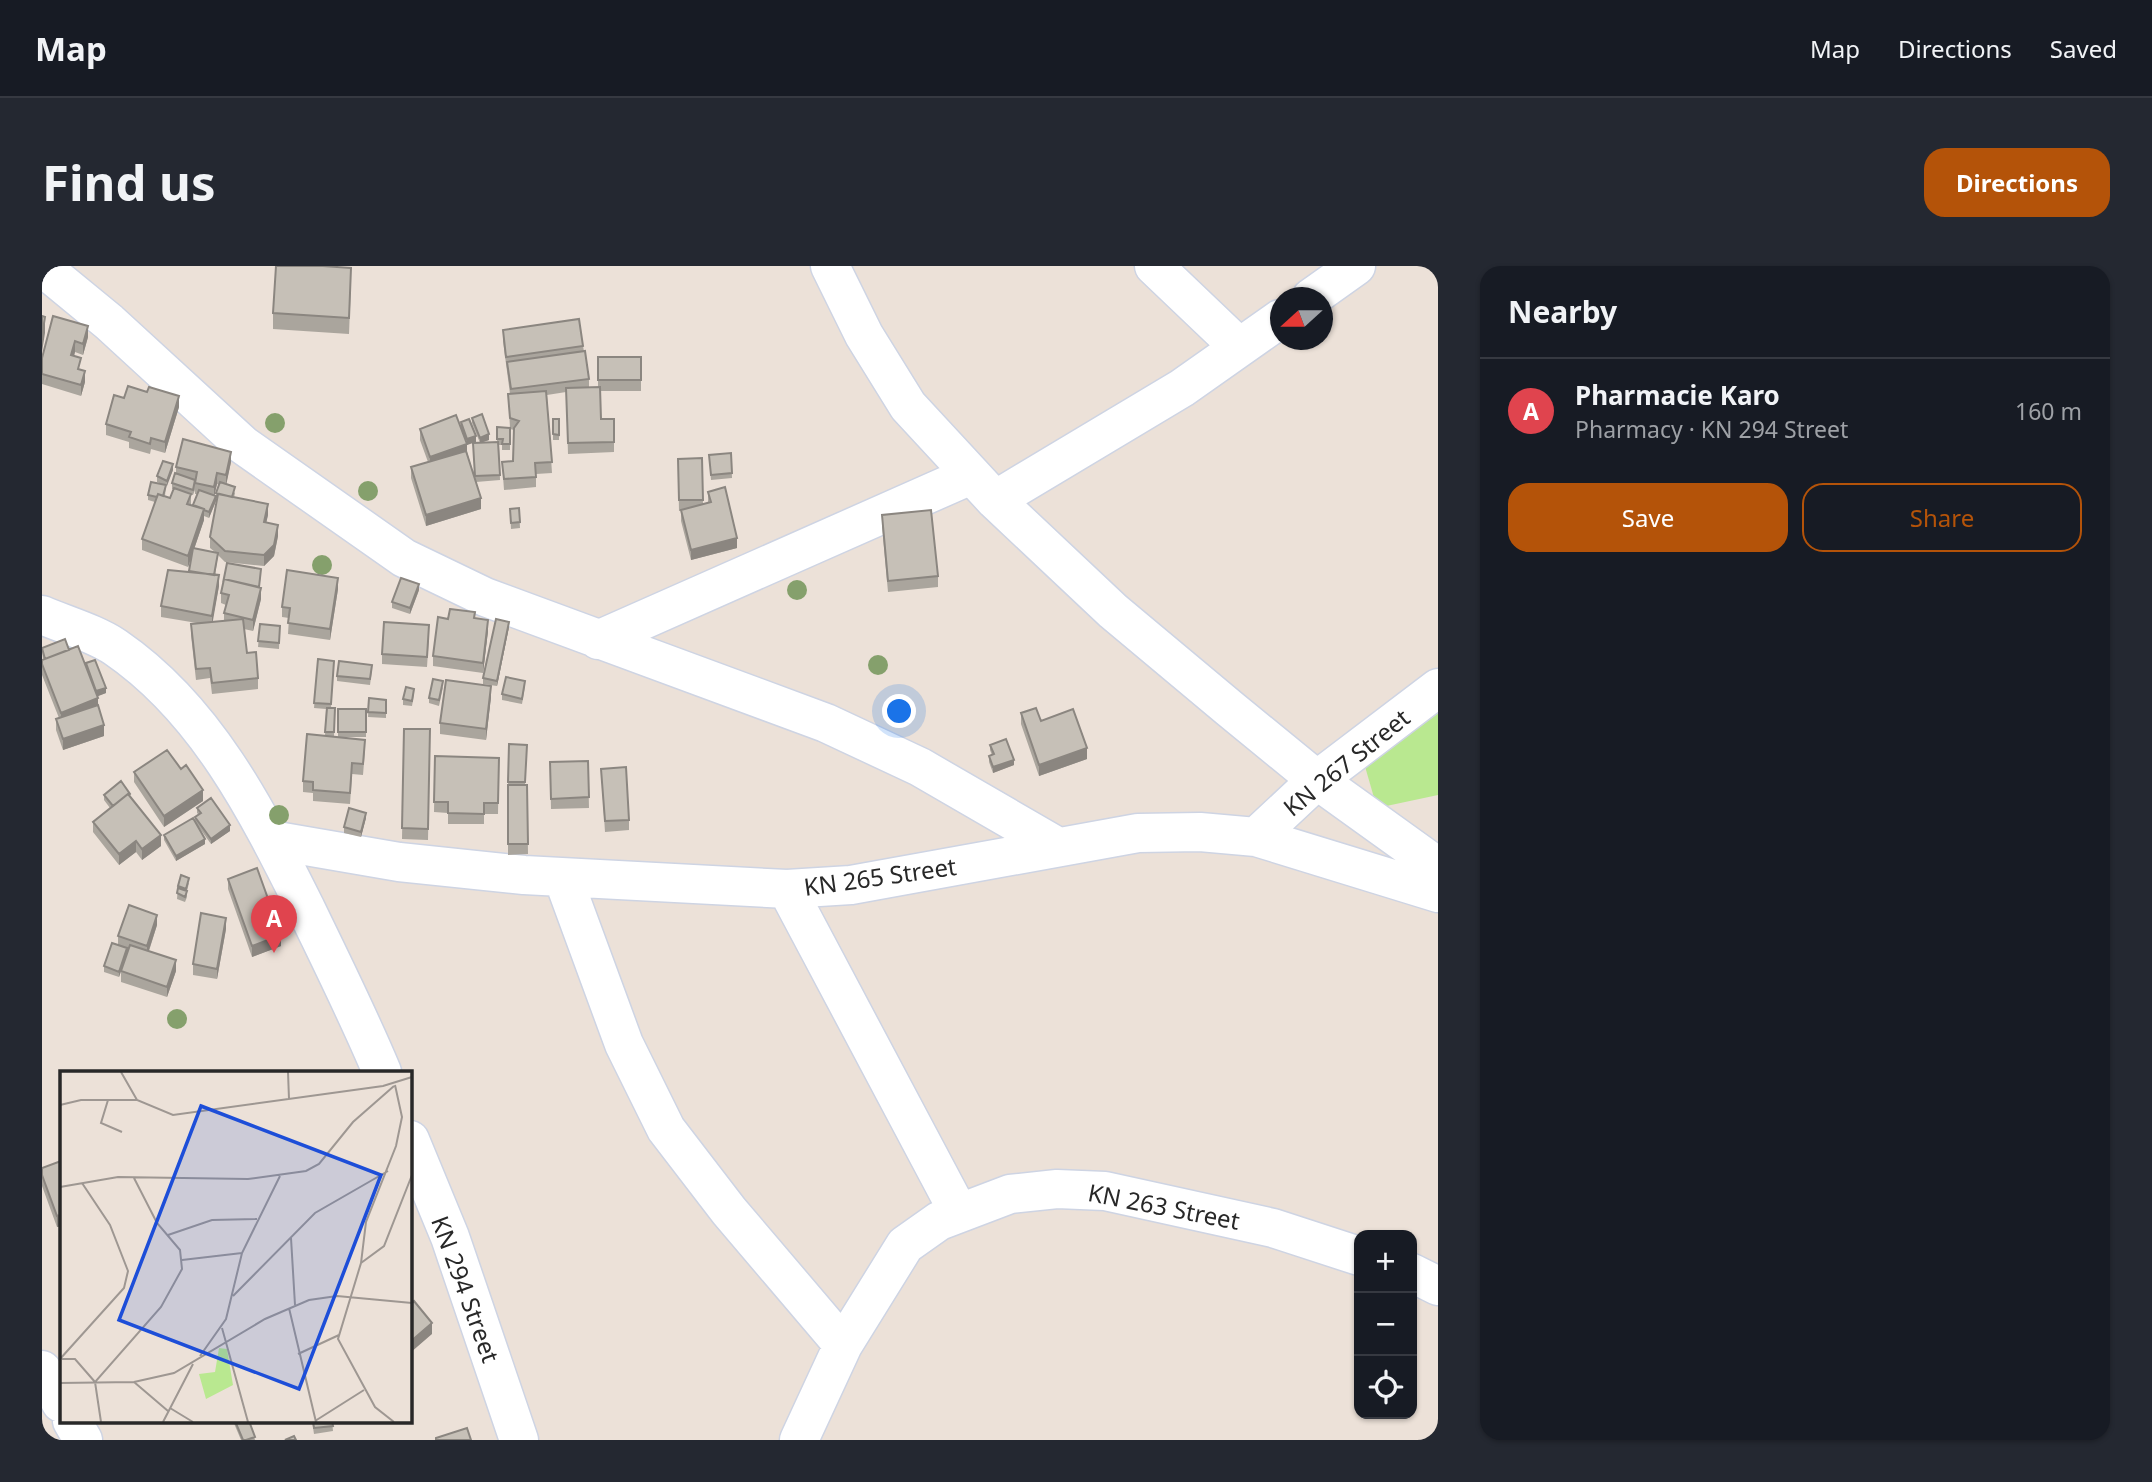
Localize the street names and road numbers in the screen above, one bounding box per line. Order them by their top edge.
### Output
street label: KN 267 Street [1276,701,1416,823]
street label: KN 265 Street [802,849,959,903]
street label: KN 263 Street [1085,1175,1243,1237]
street label: KN 294 Street [424,1211,508,1367]

